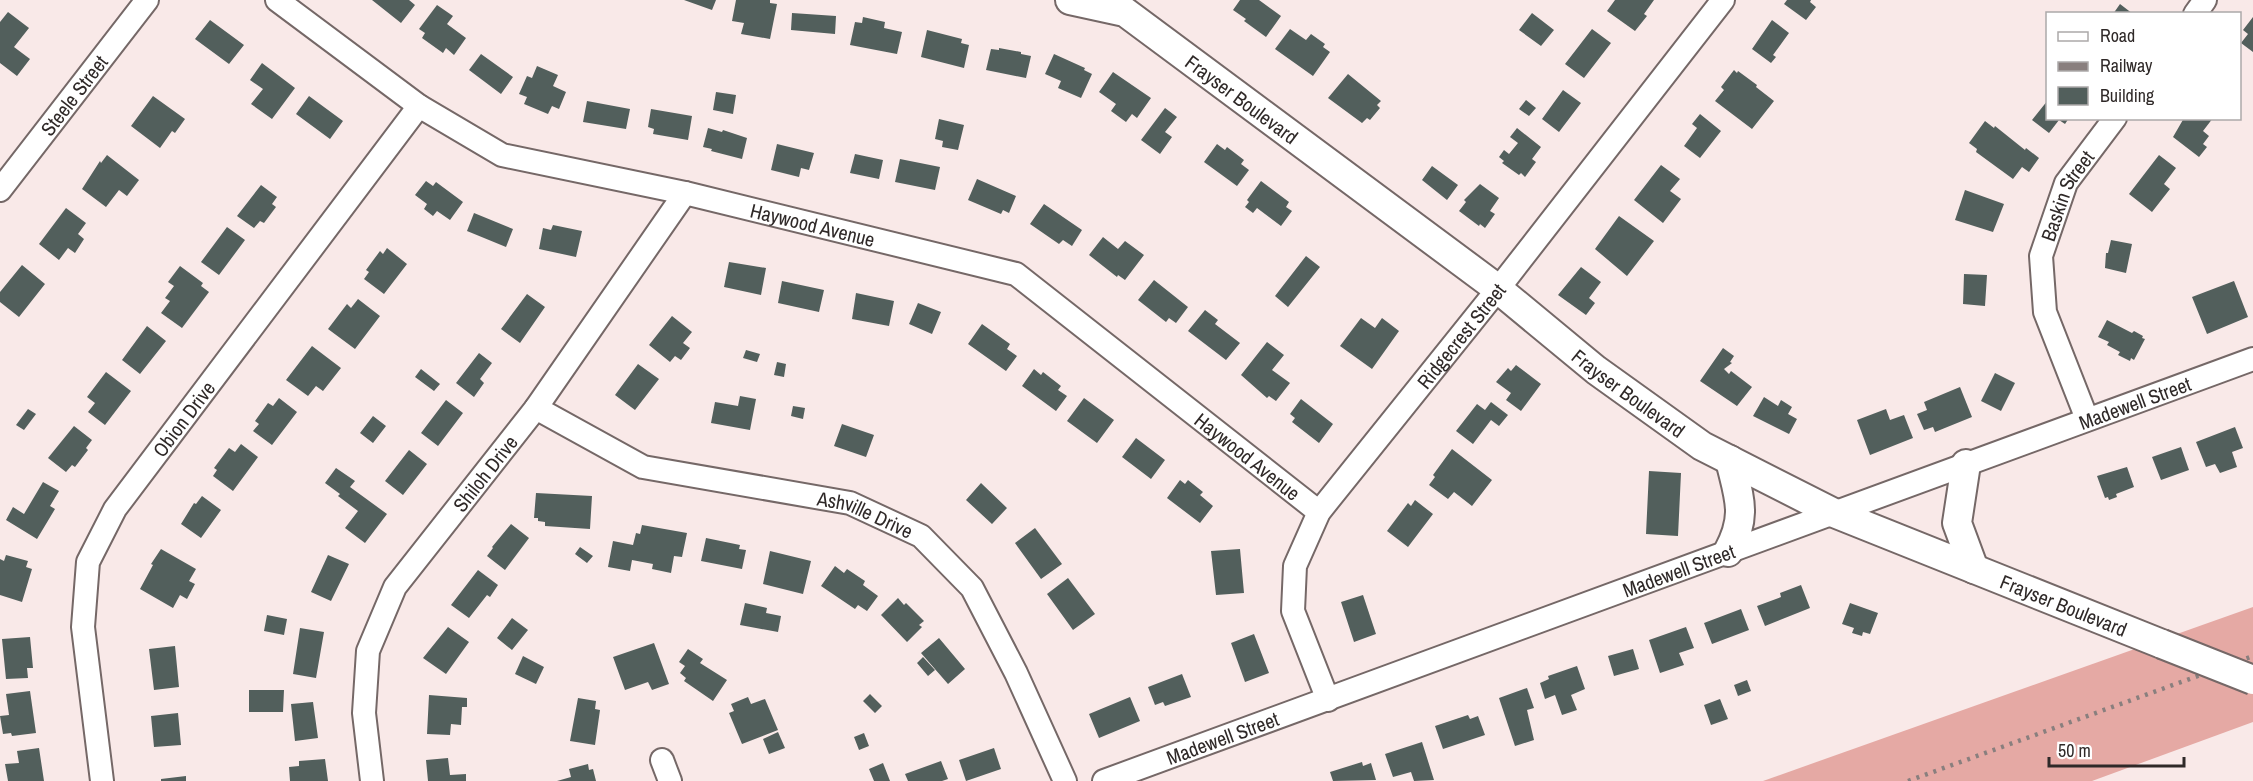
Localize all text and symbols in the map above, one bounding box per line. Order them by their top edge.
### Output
legend [2046,12,2241,120]
text: Road [2100,23,2135,48]
street label: Frayser Boulevard [1180,48,1304,150]
street label: Steele Street [34,49,113,141]
text: Railway [2100,53,2153,78]
text: Building [2100,83,2155,108]
street label: Baskin Street [2034,144,2100,245]
street label: Haywood Avenue [748,196,878,253]
street label: Ridgecrest Street [1410,277,1511,394]
street label: Frayser Boulevard [1567,342,1691,443]
street label: Madewell Street [2075,369,2195,435]
street label: Obion Drive [146,375,221,462]
street label: Haywood Avenue [1189,406,1306,506]
street label: Shiloh Drive [446,429,523,517]
street label: Ashville Drive [814,484,918,544]
street label: Madewell Street [1619,537,1739,603]
street label: Frayser Boulevard [1997,567,2131,642]
street label: Madewell Street [1162,704,1283,771]
scale bar [2049,730,2184,768]
text: 50 m [2058,738,2091,763]

